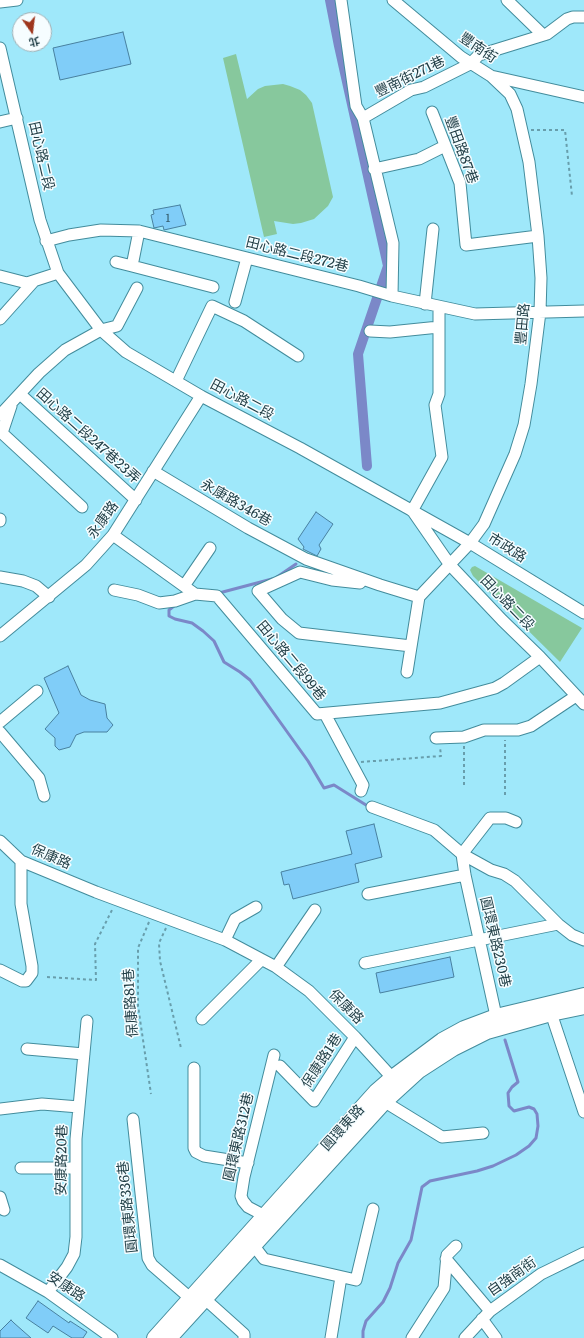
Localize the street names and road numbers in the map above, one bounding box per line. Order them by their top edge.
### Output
street label: 豐南街 [456,29,500,67]
street label: 豐南街271巷 [372,53,448,101]
street label: 豐田路87巷 [441,114,481,186]
street label: 田心路二段 [25,120,57,192]
street label: 田心路二段272巷 [244,234,350,276]
street label: 豐田路 [513,302,533,346]
street label: 田心路二段 [207,376,277,424]
street label: 田心路二段247巷23弄 [33,385,143,487]
street label: 永康路346巷 [198,476,274,530]
street label: 永康路 [84,498,122,542]
street label: 市政路 [485,530,529,566]
street label: 田心路二段 [477,572,537,634]
street label: 田心路二段99巷 [253,618,329,704]
street label: 保康路 [28,841,74,873]
street label: 圓環東路230巷 [476,895,514,989]
street label: 保康路81巷 [120,968,142,1038]
street label: 保康路 [325,986,367,1028]
street label: 保康路1巷 [298,1031,346,1091]
street label: 圓環東路312巷 [221,1091,257,1183]
street label: 圓環東路 [318,1102,368,1154]
street label: 安康路20巷 [53,1124,71,1196]
street label: 圓環東路336巷 [115,1160,141,1254]
street label: 自強南街 [484,1254,540,1300]
street label: 安康路 [44,1268,88,1306]

